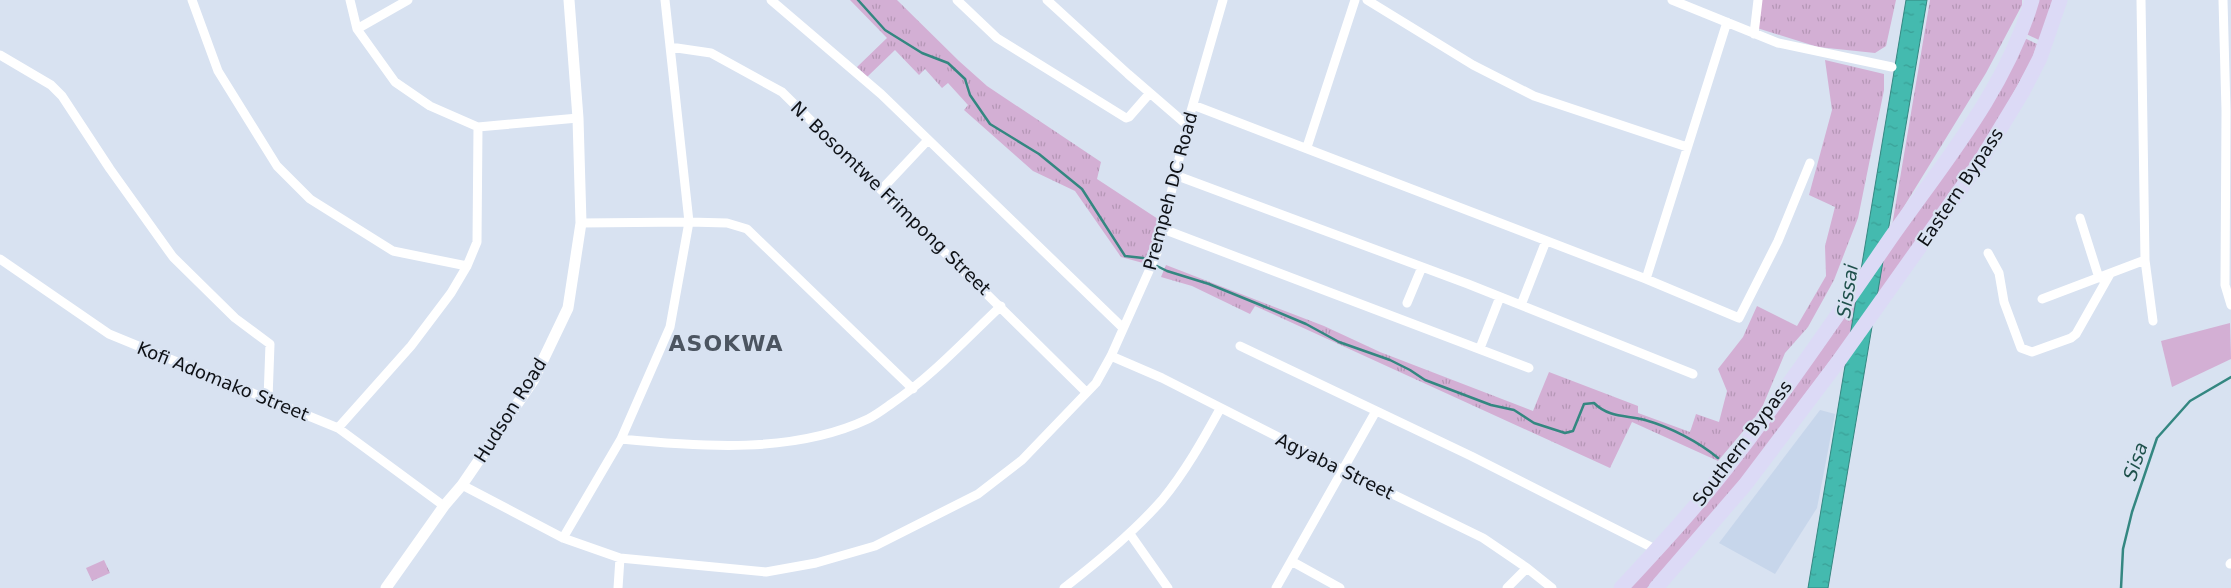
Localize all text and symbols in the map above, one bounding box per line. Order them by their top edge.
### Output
street label: N. Bosomtwe Frimpong Street [787,97,995,299]
street label: Prempeh DC Road [1139,110,1201,272]
street label: Eastern Bypass [1913,124,2007,250]
water label: Sissai [1832,262,1862,319]
district label: ASOKWA [669,331,783,356]
street label: Kofi Adomako Street [134,337,312,425]
street label: Hudson Road [470,354,550,466]
street label: Southern Bypass [1688,376,1796,510]
street label: Agyaba Street [1273,428,1397,504]
water label: Sisa [2118,439,2152,483]

